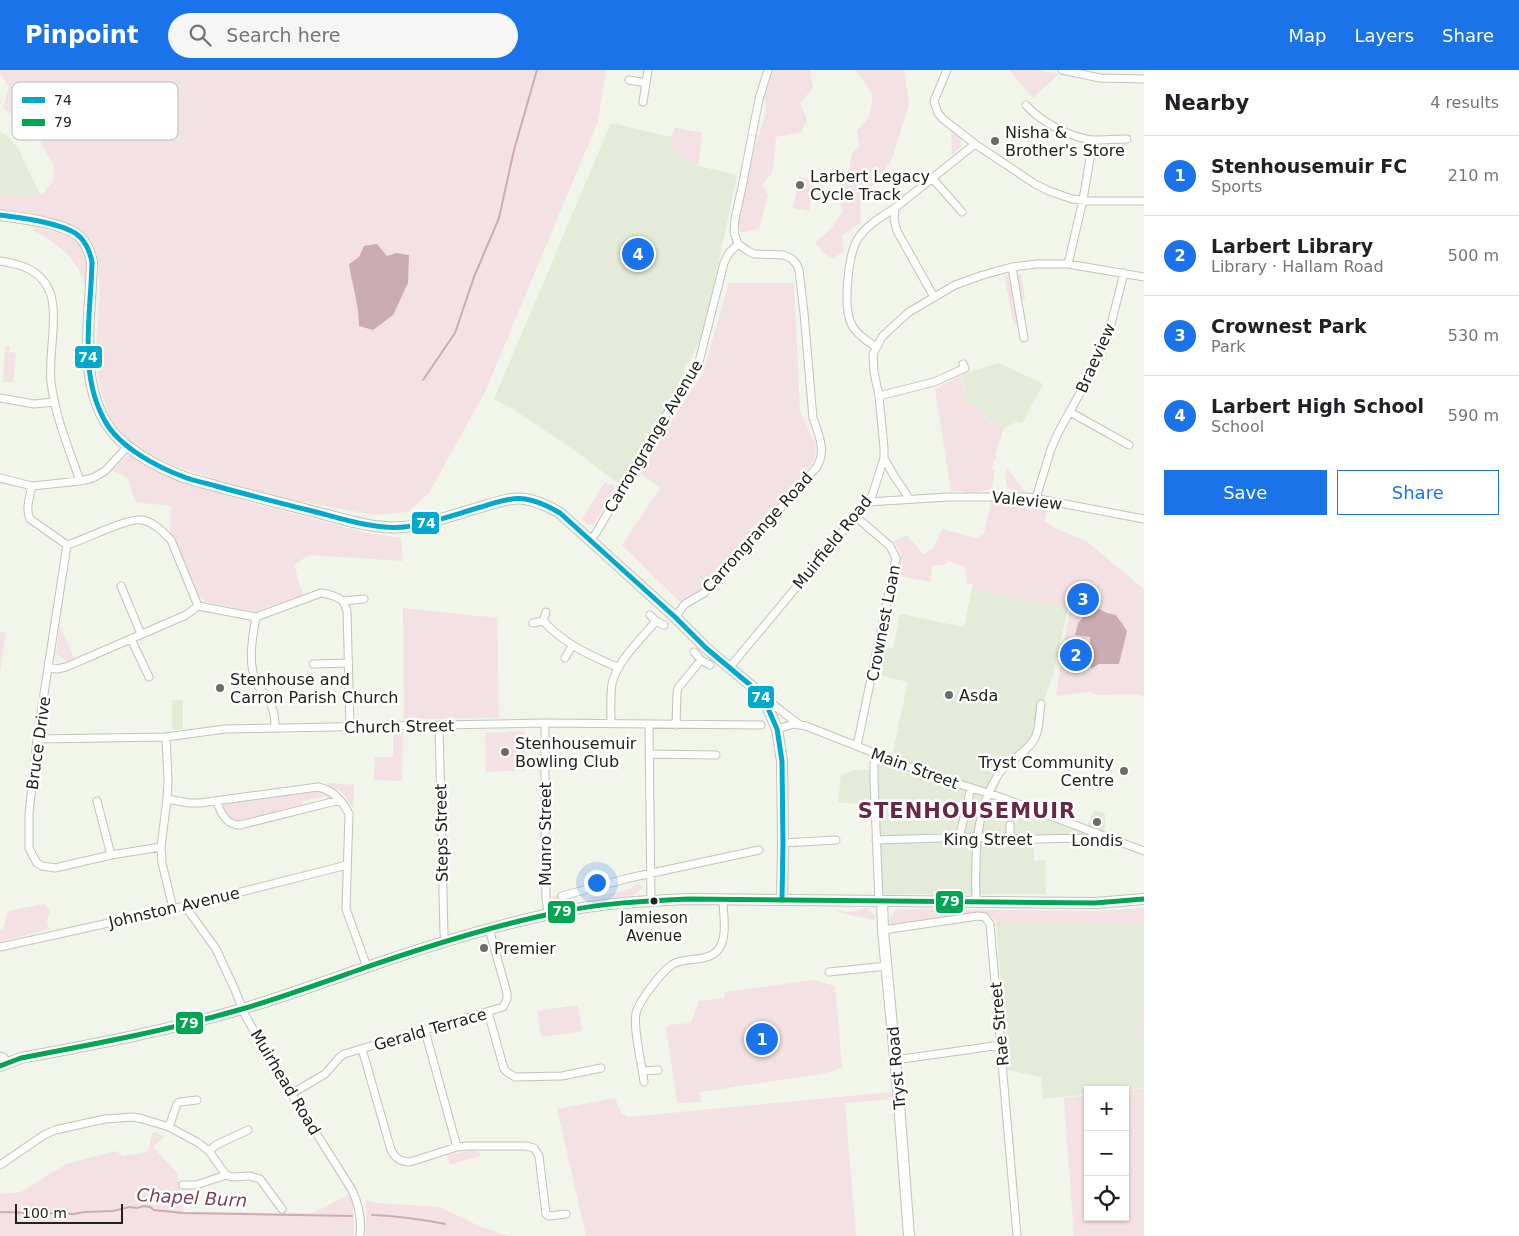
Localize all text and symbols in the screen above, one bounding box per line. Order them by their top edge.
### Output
search box [168,13,518,58]
text: Pinpoint [25,21,138,49]
icon: search [186,21,214,49]
text: Search here [226,24,341,46]
text: Map [1288,25,1326,46]
text: Layers [1354,25,1414,46]
text: Share [1442,25,1494,46]
legend [12,82,178,140]
text: Nearby [1164,91,1249,115]
text: 74 [54,92,72,108]
text: 4 results [1430,93,1499,112]
text: 79 [54,114,72,130]
place label: Nisha & Brother's Store [1005,123,1125,160]
marker: Nisha & Brother's Store [989,135,1001,147]
text: Stenhousemuir FC [1211,155,1407,177]
text: 1 [1174,166,1186,185]
text: 210 m [1448,166,1499,185]
place label: Larbert Legacy Cycle Track [810,167,930,204]
text: Sports [1211,177,1262,196]
marker: Larbert Legacy Cycle Track [794,179,806,191]
pin: 4 [622,235,654,273]
text: Larbert Library [1211,235,1373,257]
text: 2 [1174,246,1186,265]
text: 500 m [1448,246,1499,265]
text: Library · Hallam Road [1211,257,1384,276]
text: Crownest Park [1211,315,1367,337]
street label: Braeview [1072,321,1119,396]
text: 3 [1174,326,1186,345]
text: 530 m [1448,326,1499,345]
text: Park [1211,337,1246,356]
line badge: 74 [74,345,103,369]
text: 74 [78,349,98,365]
street label: Carrongrange Avenue [600,357,707,516]
text: Larbert High School [1211,395,1424,417]
text: 4 [1174,406,1186,425]
text: 590 m [1448,406,1499,425]
text: School [1211,417,1264,436]
street label: Carrongrange Road [698,468,816,596]
button: Save [1164,470,1327,515]
button: Share [1337,470,1499,515]
street label: Valeview [991,487,1063,514]
street label: Muirfield Road [789,492,876,593]
line badge: 74 [411,511,440,535]
text: 74 [416,515,436,531]
street label: Crownest Loan [863,563,904,683]
pin: 3 [1067,580,1099,618]
pin: 2 [1060,636,1092,674]
place label: Stenhouse and Carron Parish Church [230,670,398,707]
marker: Stenhouse and Carron Parish Church [214,682,226,694]
line badge: 74 [747,685,775,709]
place label: Asda [959,686,998,705]
text: 74 [751,689,771,705]
marker: Asda [943,689,955,701]
street label: Bruce Drive [23,695,54,791]
street label: Church Street [344,716,454,737]
place label: Stenhousemuir Bowling Club [515,734,637,771]
street label: Main Street [868,744,961,793]
marker: Stenhousemuir Bowling Club [499,746,511,758]
place label: Tryst Community Centre [977,753,1114,790]
marker: Tryst Community Centre [1118,765,1130,777]
street label: Munro Street [536,782,555,886]
street label: Steps Street [431,784,452,882]
district label: STENHOUSEMUIR [858,799,1076,823]
marker: Londis [1091,816,1103,828]
street label: King Street [944,830,1032,849]
place label: Londis [1071,831,1123,850]
your location [584,870,610,896]
street label: Johnston Avenue [106,883,241,932]
line badge: 79 [935,890,964,914]
text: 79 [940,893,960,909]
marker: Jamieson Avenue [649,896,659,906]
line badge: 79 [547,900,576,924]
text: 79 [552,903,572,919]
place label: Jamieson Avenue [619,909,688,945]
place label: Premier [494,939,556,958]
marker: Premier [478,942,490,954]
street label: Rae Street [986,981,1013,1067]
street label: Gerald Terrace [372,1004,489,1055]
line badge: 79 [175,1011,204,1035]
text: 79 [179,1015,199,1031]
pin: 1 [746,1020,778,1058]
street label: Muirhead Road [247,1026,325,1139]
street label: Tryst Road [883,1026,910,1111]
map controls [1084,1086,1129,1221]
button: + [1084,1086,1129,1131]
button: − [1084,1131,1129,1176]
button: locate [1084,1176,1129,1221]
water label: Chapel Burn [136,1184,248,1211]
scale bar [15,1201,122,1224]
text: 100 m [22,1205,67,1221]

